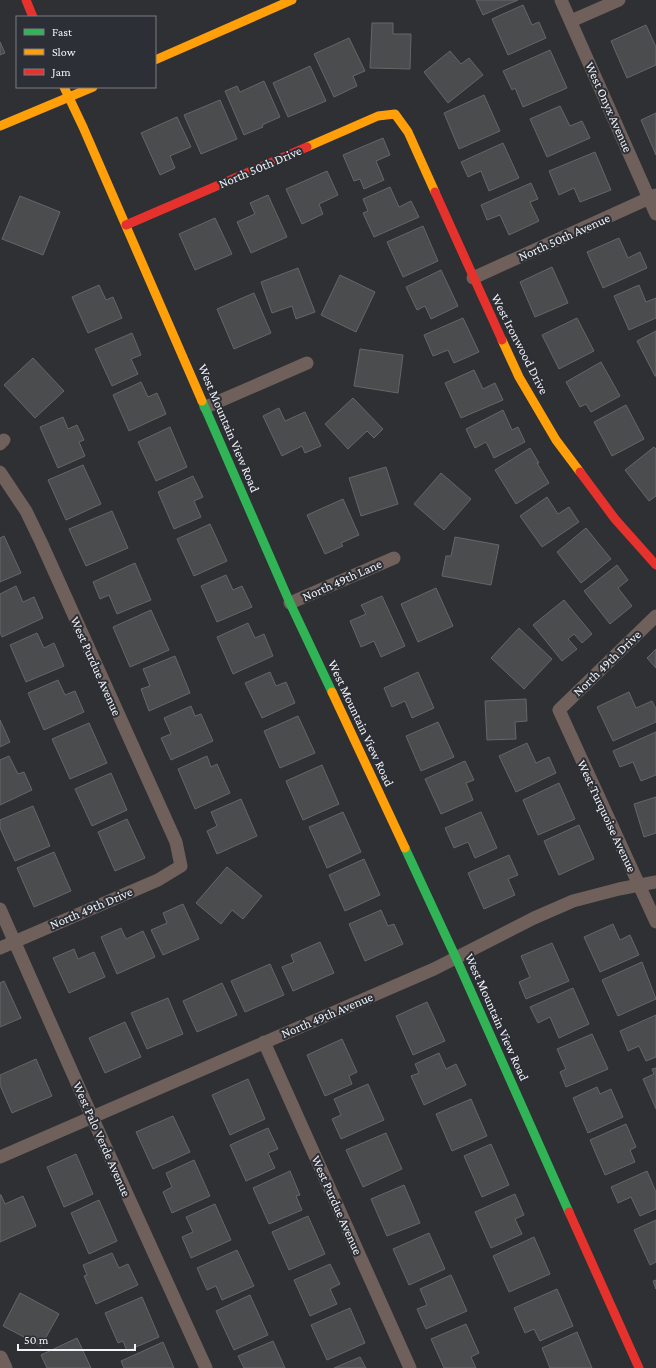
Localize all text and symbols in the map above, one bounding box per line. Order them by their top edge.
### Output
legend [16,16,156,88]
text: Fast [52,25,73,39]
text: Slow [52,45,76,59]
street label: West Onyx Avenue [582,60,636,155]
text: Jam [51,65,71,79]
street label: North 50th Drive [216,143,304,191]
street label: North 50th Avenue [516,210,612,264]
street label: West Ironwood Drive [488,291,552,397]
street label: West Mountain View Road [195,362,263,494]
street label: North 49th Lane [300,556,384,604]
street label: West Purdue Avenue [67,614,125,718]
street label: North 49th Drive [570,627,644,699]
street label: West Mountain View Road [325,657,397,789]
street label: West Turquoise Avenue [574,757,640,875]
street label: North 49th Drive [47,884,135,932]
street label: West Mountain View Road [462,951,532,1083]
street label: North 49th Avenue [279,989,375,1041]
street label: West Palo Verde Avenue [70,1079,134,1199]
street label: West Purdue Avenue [308,1153,366,1257]
scale bar [18,1326,135,1352]
text: 50 m [24,1333,49,1347]

